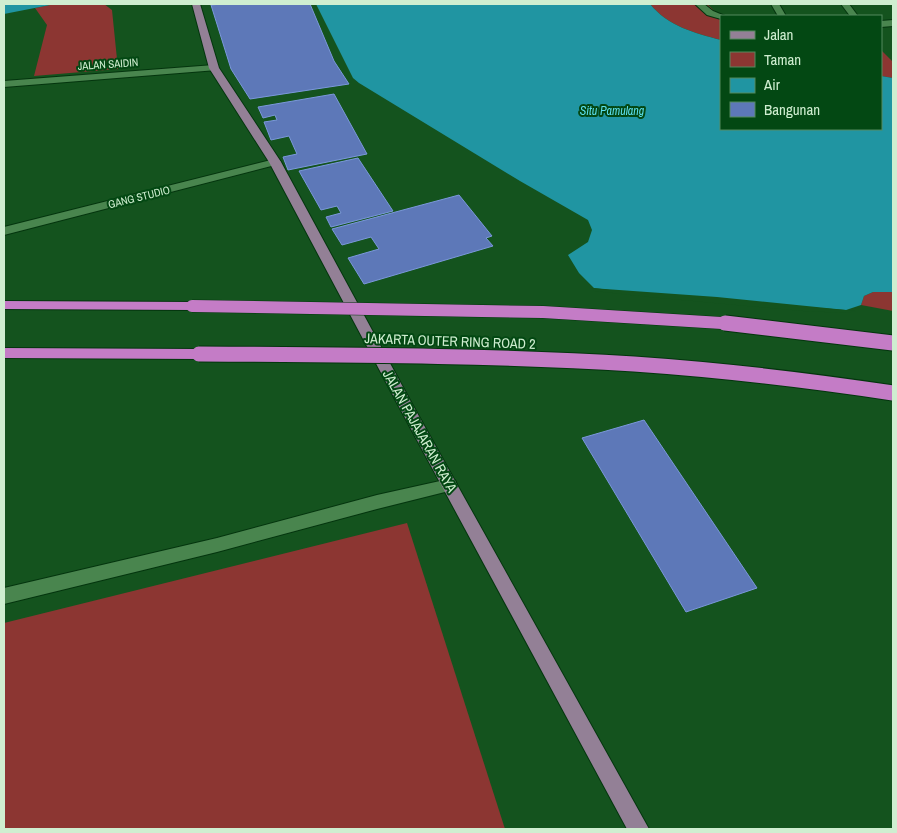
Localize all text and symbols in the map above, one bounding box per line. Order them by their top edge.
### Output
legend [720,15,882,130]
text: Jalan [764,24,793,45]
text: Taman [764,49,801,70]
street label: JALAN SAIDIN [77,55,139,73]
text: Air [763,74,780,95]
text: Bangunan [764,99,820,120]
water label: Situ Pamulang [580,103,645,119]
street label: GANG STUDIO [107,183,171,211]
street label: JAKARTA OUTER RING ROAD 2 [364,329,536,353]
street label: JALAN PAJAJARAN RAYA [379,367,461,496]

